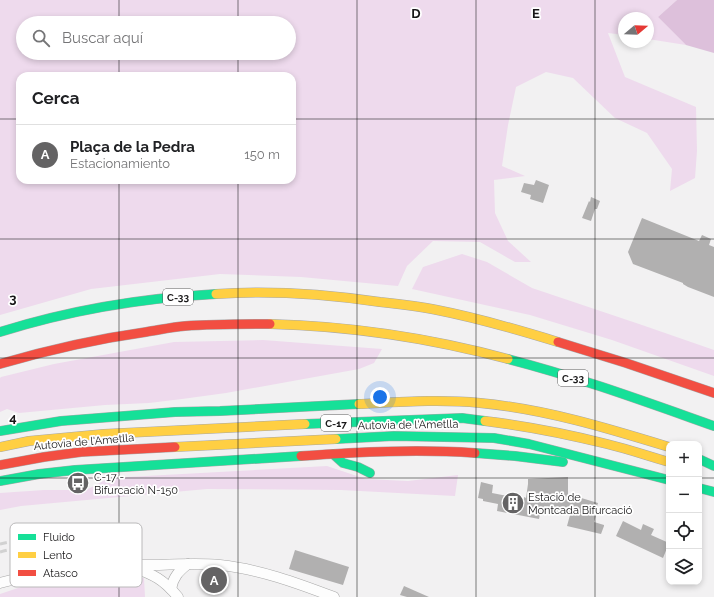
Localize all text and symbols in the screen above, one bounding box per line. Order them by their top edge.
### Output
text: D [411,6,421,21]
text: E [532,6,540,21]
north arrow [618,12,654,48]
search box [16,16,296,60]
icon: search [30,27,52,49]
text: Buscar aquí [62,29,143,47]
text: Cerca [32,88,80,108]
text: Plaça de la Pedra [70,138,195,156]
text: A [41,147,49,162]
text: 150 m [244,147,280,162]
text: Estacionamiento [70,156,170,171]
road number: C-33 [163,289,193,305]
text: 3 [9,291,17,306]
road number: C-33 [558,370,588,386]
your location [370,387,390,407]
text: 4 [9,410,17,425]
road number: C-17 [321,415,351,431]
street label: Autovia de l'Ametlla [357,418,459,432]
street label: Autovia de l'Ametlla [33,431,135,453]
map controls [666,441,702,585]
button: + [666,441,702,477]
bus stop icon: C-17 - Bifurcació N-150 [65,470,91,496]
place label: C-17 - Bifurcació N-150 [94,471,178,497]
button: − [666,477,702,513]
building icon: Estació de Montcada Bifurcació [500,490,526,516]
place label: Estació de Montcada Bifurcació [528,491,633,517]
button: locate [666,513,702,549]
legend [10,523,142,587]
text: Fluido [43,531,75,544]
text: Lento [43,549,73,562]
button: layers [666,549,702,585]
pin: A [201,565,227,595]
text: Atasco [43,567,78,580]

